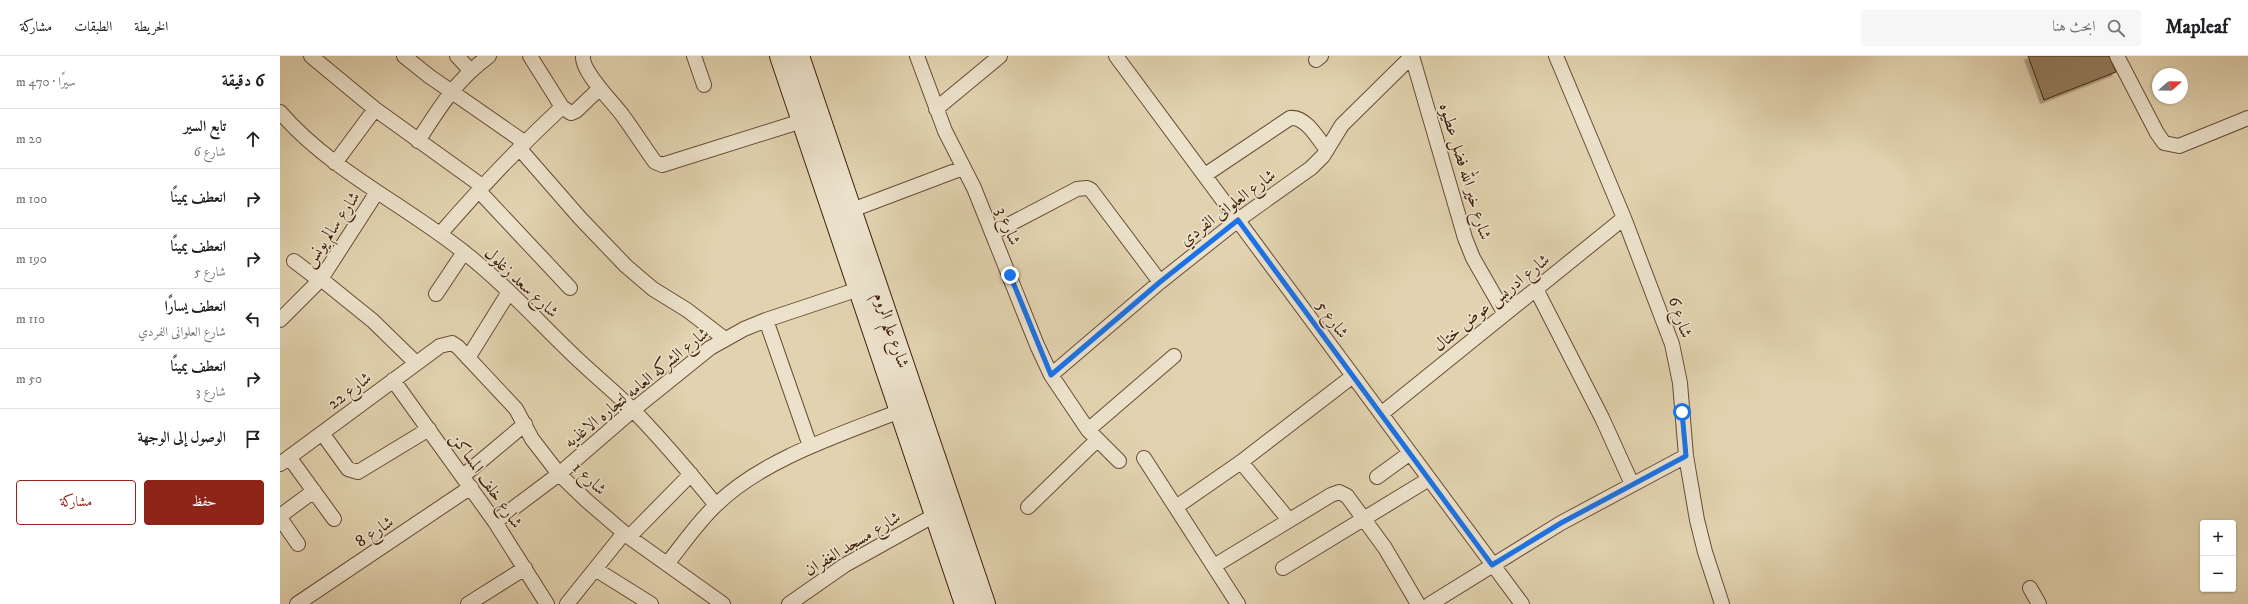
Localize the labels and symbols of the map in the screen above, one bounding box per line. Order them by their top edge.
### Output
north arrow [2152,68,2188,104]
street label: شارع خير الله فضل عطيوه [1432,99,1499,243]
street label: شارع العلوانى الفردي [1175,164,1281,253]
street label: شارع سالم يونس [298,187,368,273]
street label: شارع 3 [989,204,1026,250]
street label: شارع سعد زغلول [478,243,563,324]
street label: شارع ادريس عوض ختال [1429,249,1556,358]
route end [1001,266,1019,284]
street label: شارع علم الروم [862,290,914,373]
street label: شارع 6 [1661,294,1697,341]
street label: شارع 5 [1309,296,1353,344]
street label: شارع الشركه العامه لتجاره الاغذيه [559,322,715,455]
street label: شارع 22 [323,367,377,416]
route start [1673,403,1691,421]
street label: شارع خلف المساكن [443,428,527,534]
street label: شارع 1 [566,457,611,502]
street label: شارع مسجد الغفران [800,506,906,583]
street label: شارع 8 [351,511,399,554]

